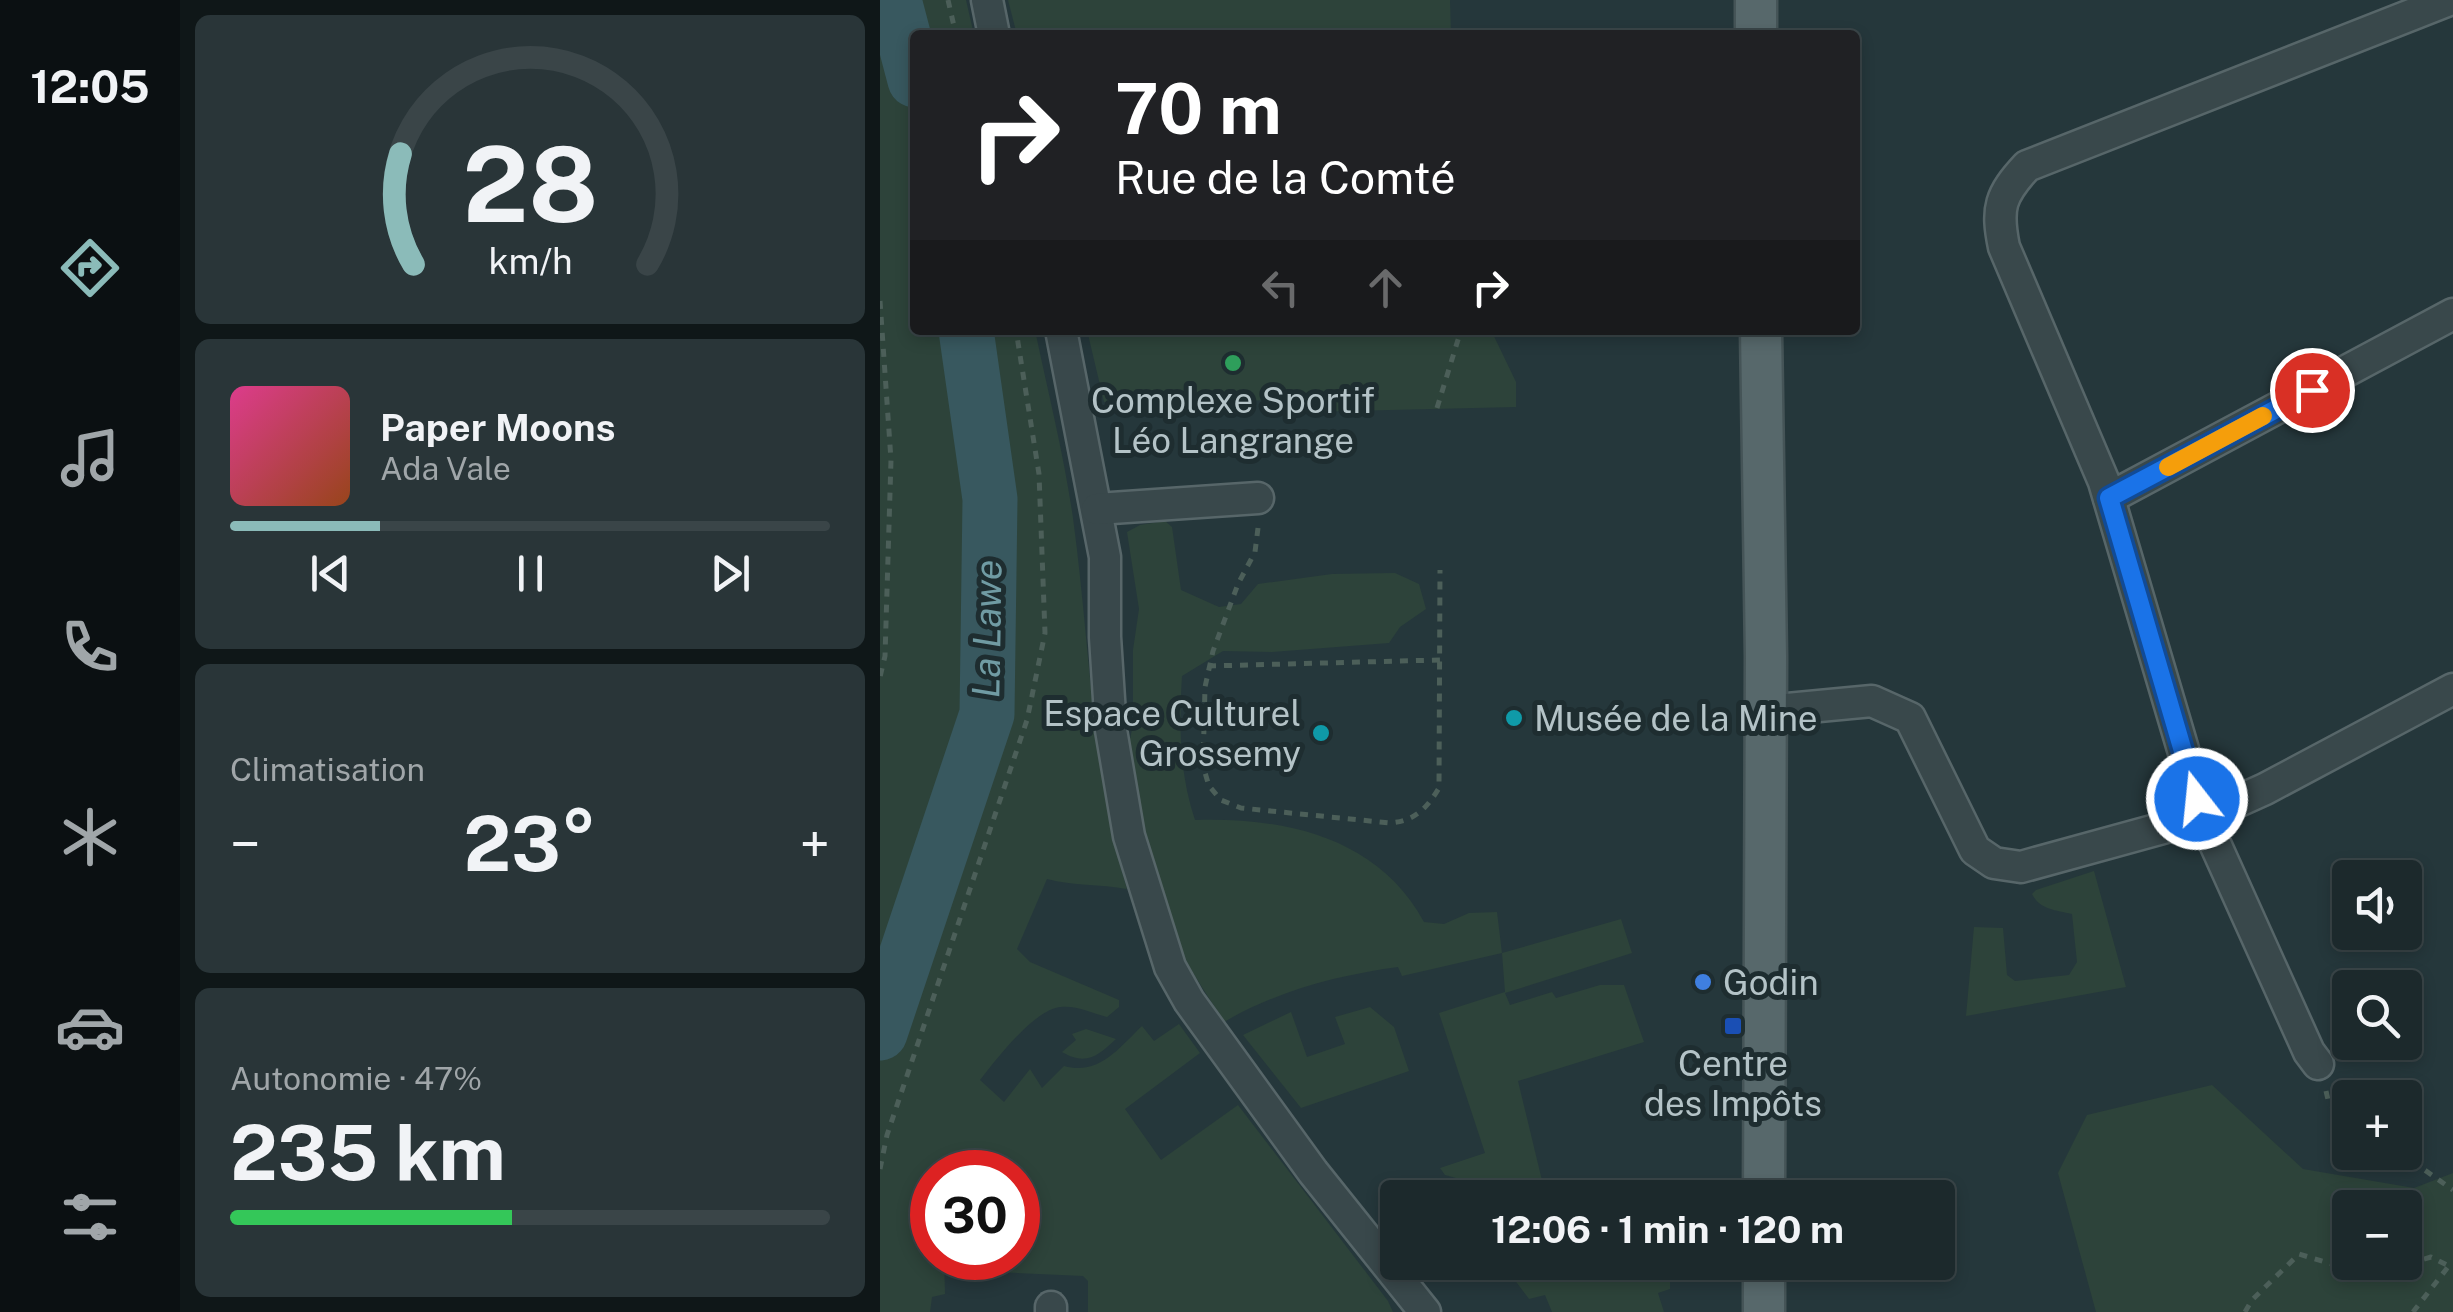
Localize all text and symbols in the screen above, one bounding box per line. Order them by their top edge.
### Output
text: 12:05 [30,60,150,113]
text: 70 m [1115,67,1282,150]
icon: right [950,70,1080,200]
text: 28 [462,123,598,245]
text: Rue de la Comté [1115,151,1456,204]
icon: directions [55,233,125,303]
text: km/h [488,240,572,282]
icon: left [1253,260,1308,315]
icon: ahead [1358,260,1413,315]
icon: right [1463,260,1518,315]
pin [2270,348,2355,433]
marker: Complexe Sportif Léo Langrange [1222,352,1244,374]
icon: arrive [2285,363,2340,418]
place label: Complexe Sportif Léo Langrange [1091,380,1375,461]
text: Paper Moons [380,405,615,450]
icon: music [55,423,125,493]
text: Ada Vale [380,450,511,487]
icon: previous [303,546,358,601]
icon: pause [503,546,558,601]
icon: next [703,546,758,601]
water label: La Lawe [963,559,1011,699]
icon: phone [55,612,125,682]
place label: Espace Culturel Grossemy [1043,693,1301,774]
place label: Musée de la Mine [1534,698,1818,739]
marker: Musée de la Mine [1503,707,1525,729]
marker: Espace Culturel Grossemy [1310,722,1332,744]
position arrow [2145,747,2249,851]
text: Climatisation [230,751,425,788]
text: 23° [463,800,597,888]
icon: climate [55,802,125,872]
text: − [230,812,261,876]
text: + [800,812,830,876]
map controls [2332,860,2422,1280]
button: sound [2332,860,2422,950]
place label: Godin [1723,962,1819,1003]
button: search [2332,970,2422,1060]
marker: Godin [1692,971,1714,993]
icon: car [55,992,125,1062]
marker: Centre des Impôts [1722,1015,1744,1037]
place label: Centre des Impôts [1644,1043,1822,1124]
text: Autonomie · 47% [230,1060,482,1097]
button: + [2332,1080,2422,1170]
text: 235 km [230,1109,506,1197]
speed limit sign: 30 [910,1150,1040,1280]
icon: filters [55,1182,125,1252]
button: − [2332,1190,2422,1280]
text: 12:06 · 1 min · 120 m [1491,1207,1844,1252]

